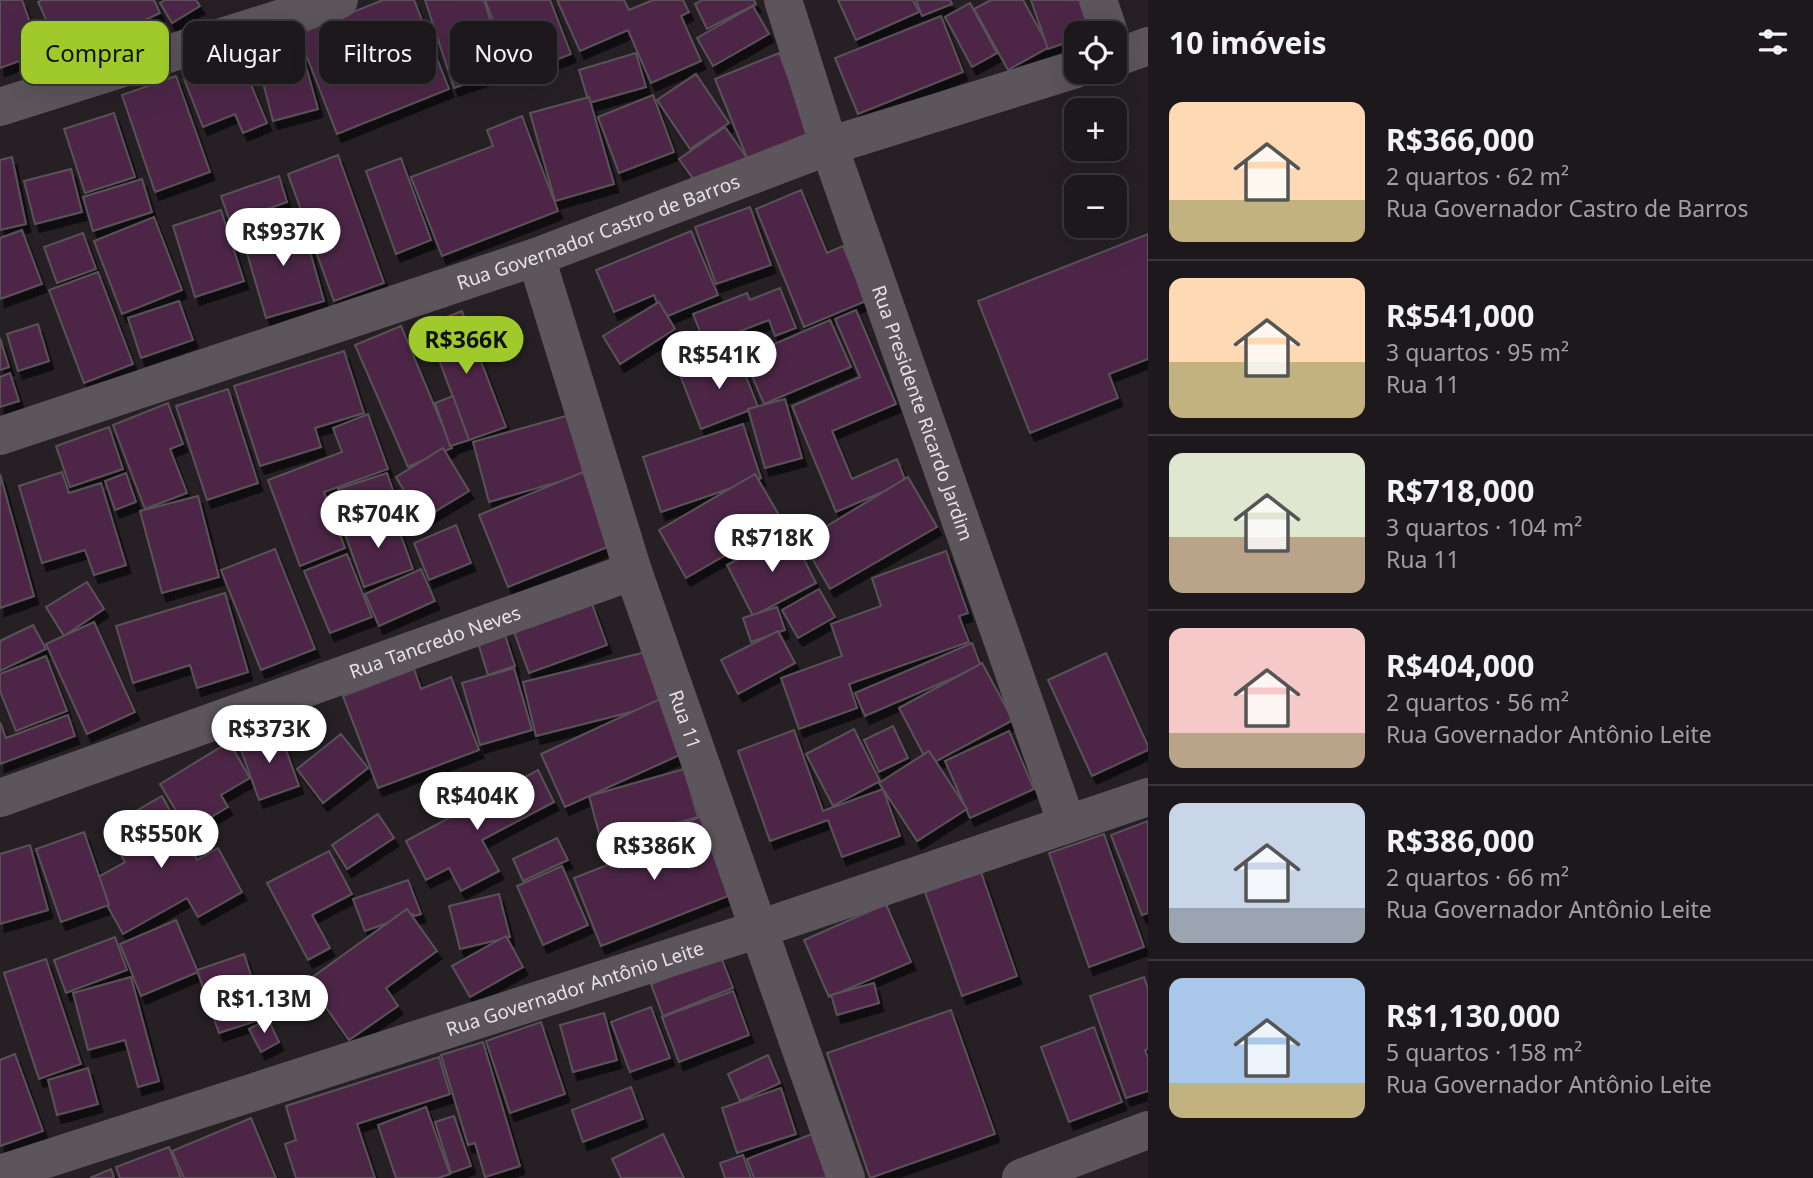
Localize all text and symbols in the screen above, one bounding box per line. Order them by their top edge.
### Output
chip: Comprar [21,21,169,84]
chip: Alugar [183,21,305,84]
chip: Filtros [319,21,436,84]
chip: Novo [450,21,557,84]
map controls [1064,21,1127,238]
button: locate [1064,21,1127,84]
text: 10 imóveis [1169,22,1327,63]
icon: filters [1754,23,1792,61]
button: + [1064,98,1127,161]
text: R$366,000 [1386,119,1534,160]
icon: home [1225,130,1309,214]
text: 2 quartos · 62 m² [1386,160,1569,192]
street label: Rua Governador Castro de Barros [453,168,743,296]
button: − [1064,175,1127,238]
text: Rua Governador Castro de Barros [1386,192,1749,224]
pin: R$937K [226,208,340,268]
text: R$937K [242,215,324,247]
street label: Rua Presidente Ricardo Jardim [866,282,980,544]
text: R$541,000 [1386,295,1534,336]
icon: home [1225,306,1309,390]
pin: R$366K [409,316,523,376]
text: R$366K [425,323,507,355]
pin: R$541K [662,332,776,391]
text: 3 quartos · 95 m² [1386,336,1569,368]
text: R$541K [678,338,760,370]
text: Rua 11 [1386,368,1460,400]
text: R$718,000 [1386,470,1534,511]
icon: home [1225,481,1309,565]
pin: R$704K [321,490,435,550]
text: R$704K [337,497,419,529]
text: 3 quartos · 104 m² [1386,511,1582,543]
pin: R$718K [715,514,829,574]
text: R$718K [731,521,813,553]
text: Rua 11 [1386,543,1460,575]
street label: Rua Tancredo Neves [346,599,524,685]
text: R$404,000 [1386,645,1534,686]
icon: home [1225,656,1309,740]
street label: Rua 11 [663,686,707,753]
text: 2 quartos · 56 m² [1386,686,1569,718]
pin: R$373K [212,706,326,765]
text: R$373K [228,712,310,744]
text: Rua Governador Antônio Leite [1386,718,1712,750]
pin: R$404K [420,772,534,832]
text: R$404K [436,779,518,811]
pin: R$550K [104,810,218,870]
text: R$550K [120,817,202,849]
text: R$386,000 [1386,820,1534,861]
pin: R$386K [597,822,711,882]
text: R$386K [613,829,695,861]
icon: home [1225,831,1309,915]
text: 2 quartos · 66 m² [1386,861,1569,893]
text: Rua Governador Antônio Leite [1386,893,1712,925]
street label: Rua Governador Antônio Leite [443,935,707,1042]
pin: R$1.13M [199,976,329,1035]
text: R$1.13M [216,982,312,1014]
text: R$1,130,000 [1386,995,1560,1036]
icon: home [1225,1006,1309,1090]
text: 5 quartos · 158 m² [1386,1036,1582,1068]
text: Rua Governador Antônio Leite [1386,1068,1712,1100]

